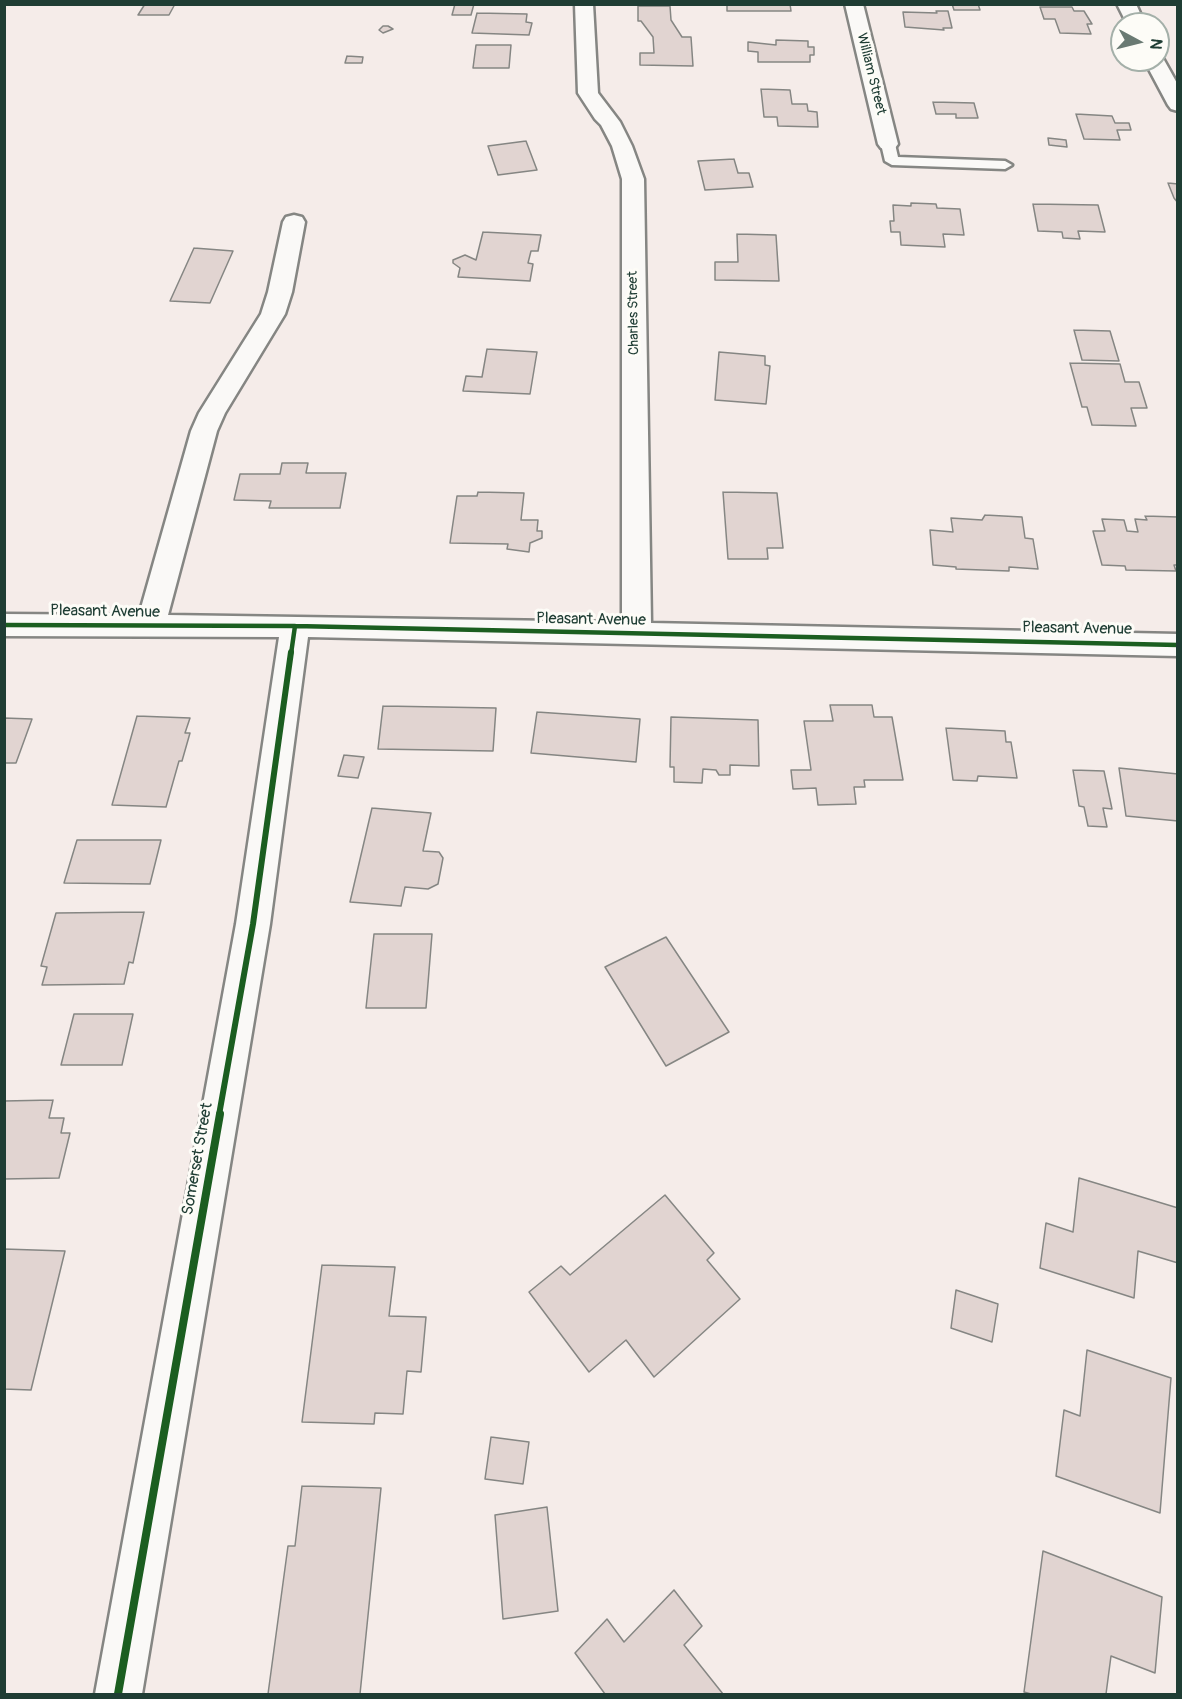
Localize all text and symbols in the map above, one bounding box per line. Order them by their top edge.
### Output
north arrow [1110,12,1170,72]
street label: William Street [853,31,889,117]
text: N [1145,37,1166,51]
street label: Charles Street [625,271,643,355]
street label: Pleasant Avenue [50,601,160,623]
street label: Pleasant Avenue [536,609,646,631]
street label: Pleasant Avenue [1022,618,1132,640]
street label: Somerset Street [179,1101,217,1217]

